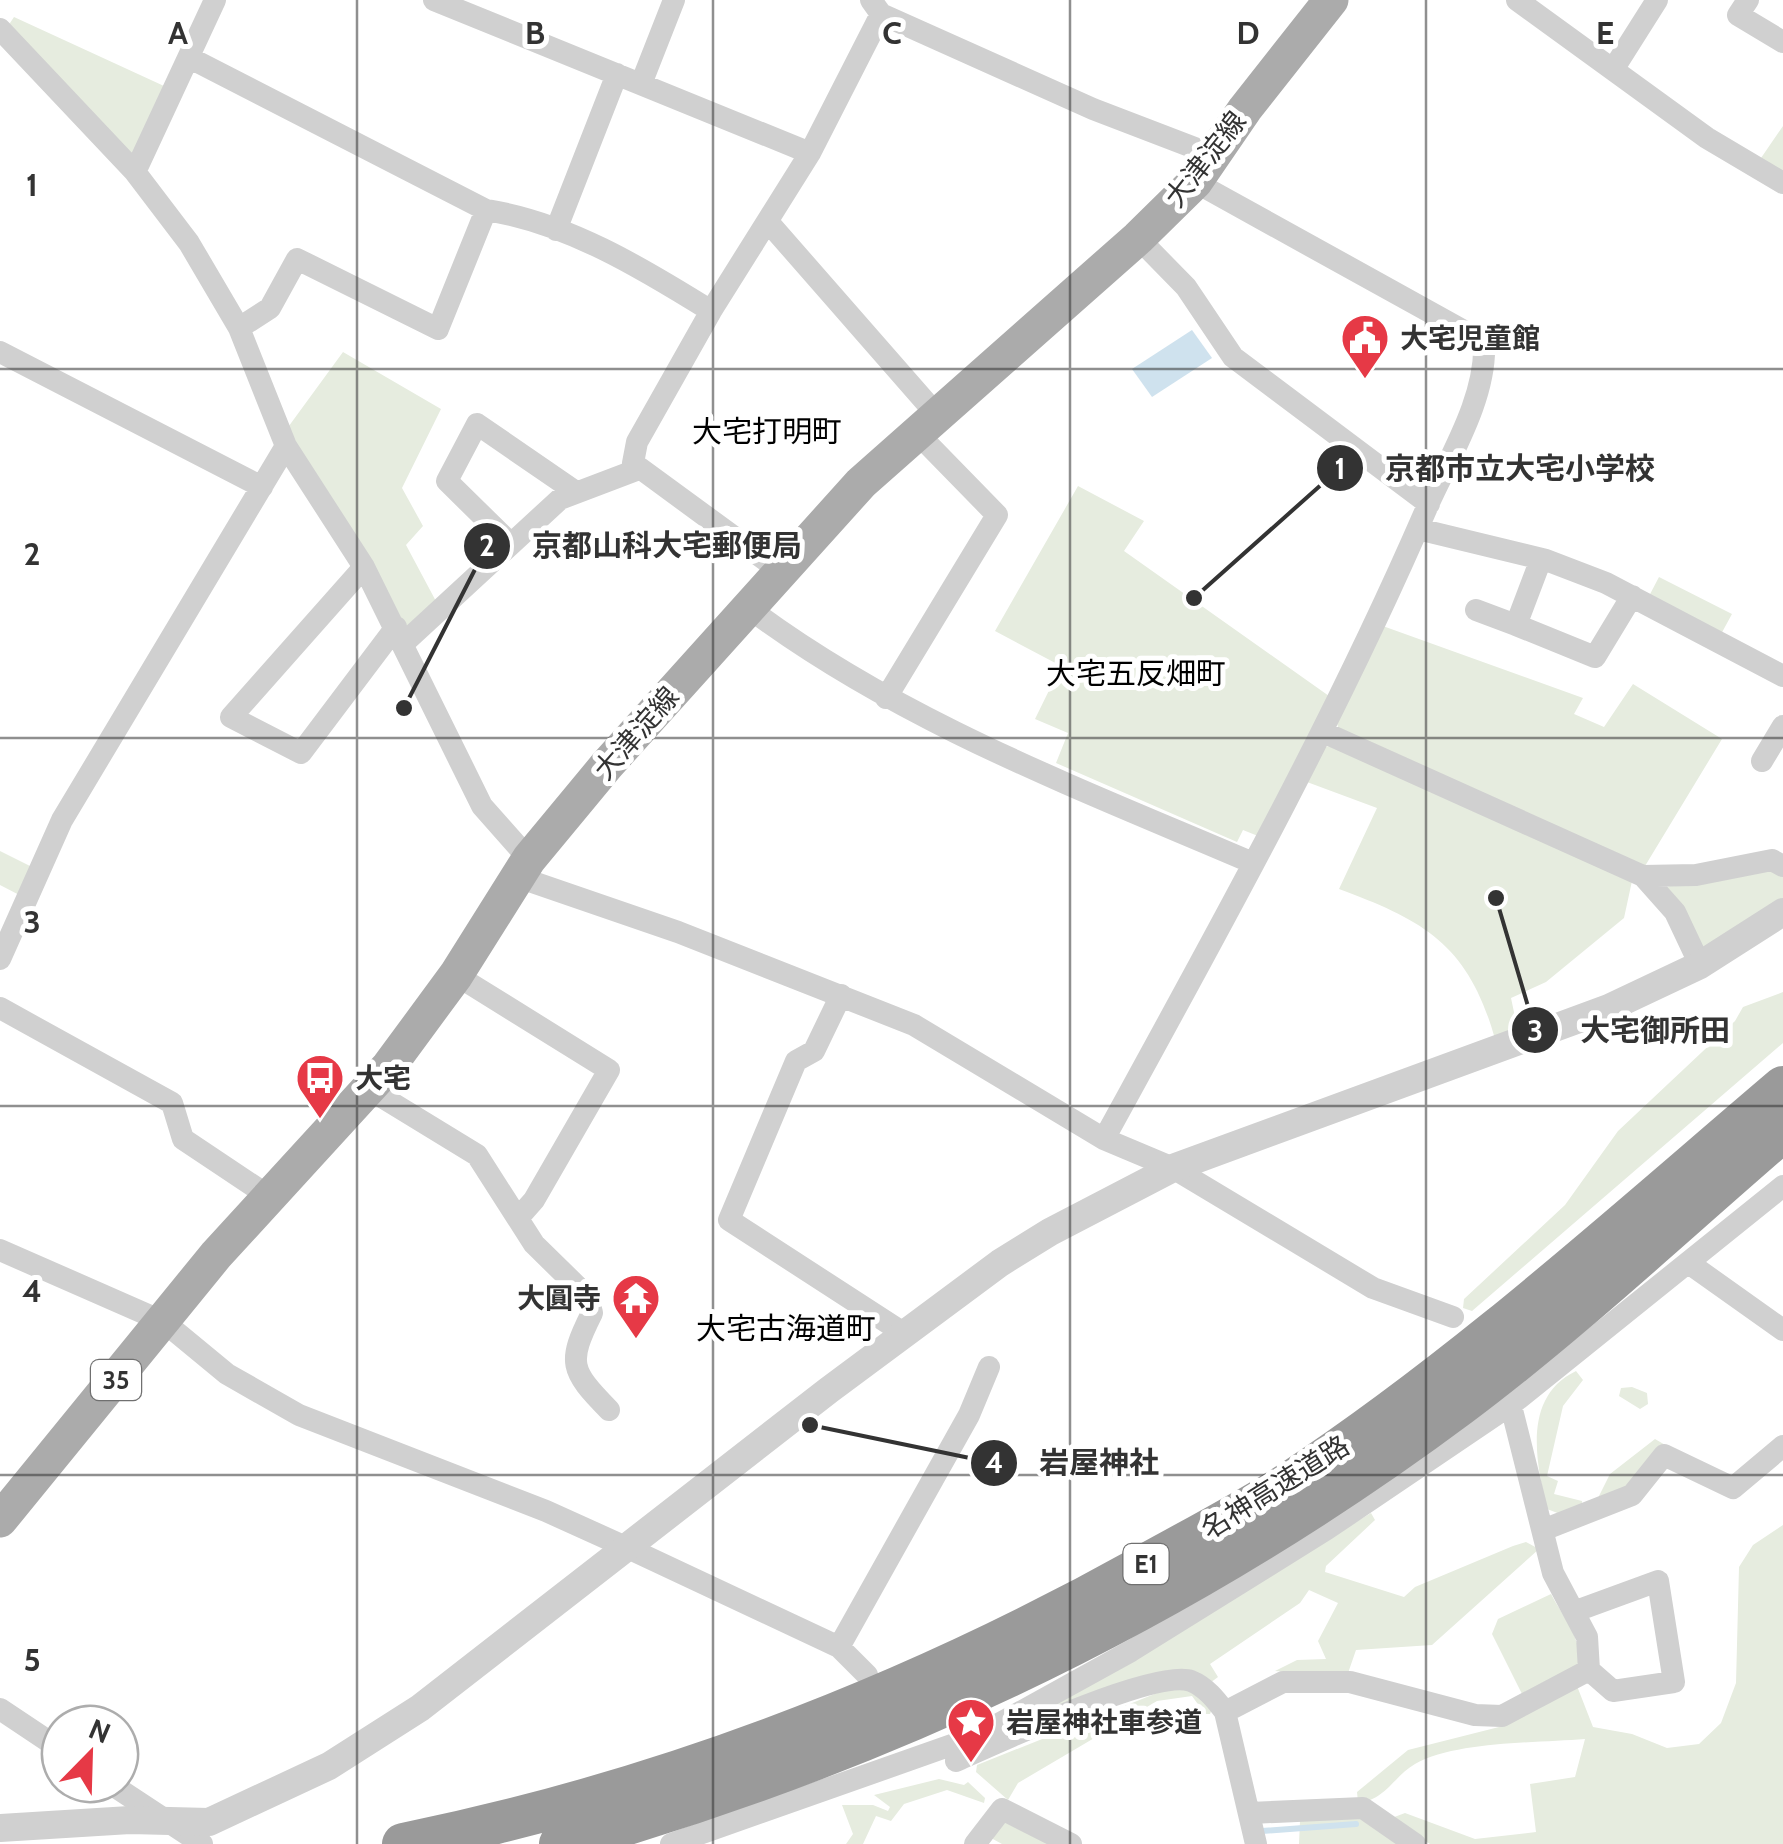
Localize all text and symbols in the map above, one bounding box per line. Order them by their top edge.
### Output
text: A [168,13,188,52]
text: B [525,13,545,52]
text: C [882,13,902,52]
text: D [1236,13,1260,52]
text: E [1596,13,1614,52]
street label: 大津淀線 [1157,104,1253,214]
text: 1 [26,165,38,204]
public building icon: 大宅児童館 [1339,312,1391,380]
place label: 大宅児童館 [1400,321,1540,355]
district label: 大宅打明町 [692,413,842,450]
callout: 京都市立大宅小学校 [1315,438,1675,498]
text: 1 [1334,450,1346,487]
text: 京都市立大宅小学校 [1385,450,1655,487]
callout: 京都山科大宅郵便局 [462,516,822,576]
text: 2 [479,527,495,564]
text: 京都山科大宅郵便局 [532,527,802,564]
text: 2 [24,534,40,573]
district label: 大宅五反畑町 [1046,655,1226,692]
street label: 大津淀線 [586,680,686,786]
text: 3 [23,902,41,941]
callout: 大宅御所田 [1510,1000,1750,1060]
text: 3 [1527,1012,1543,1049]
text: 大宅御所田 [1580,1012,1730,1049]
bus stop icon: 大宅 [294,1052,346,1120]
place label: 大宅 [355,1061,411,1095]
text: 4 [22,1271,42,1310]
temple icon: 大圓寺 [610,1272,662,1340]
place label: 大圓寺 [517,1281,601,1315]
district label: 大宅古海道町 [696,1310,876,1347]
road number: 35 [91,1360,141,1400]
street label: 名神高速道路 [1195,1428,1355,1546]
callout: 岩屋神社 [969,1433,1179,1493]
text: 4 [985,1444,1003,1481]
text: 岩屋神社 [1039,1444,1159,1481]
road number: E1 [1124,1544,1168,1584]
text: 5 [23,1640,41,1679]
place icon: 岩屋神社車参道 [945,1696,997,1764]
north arrow [40,1704,140,1804]
place label: 岩屋神社車参道 [1006,1705,1202,1739]
text: N [84,1711,116,1751]

